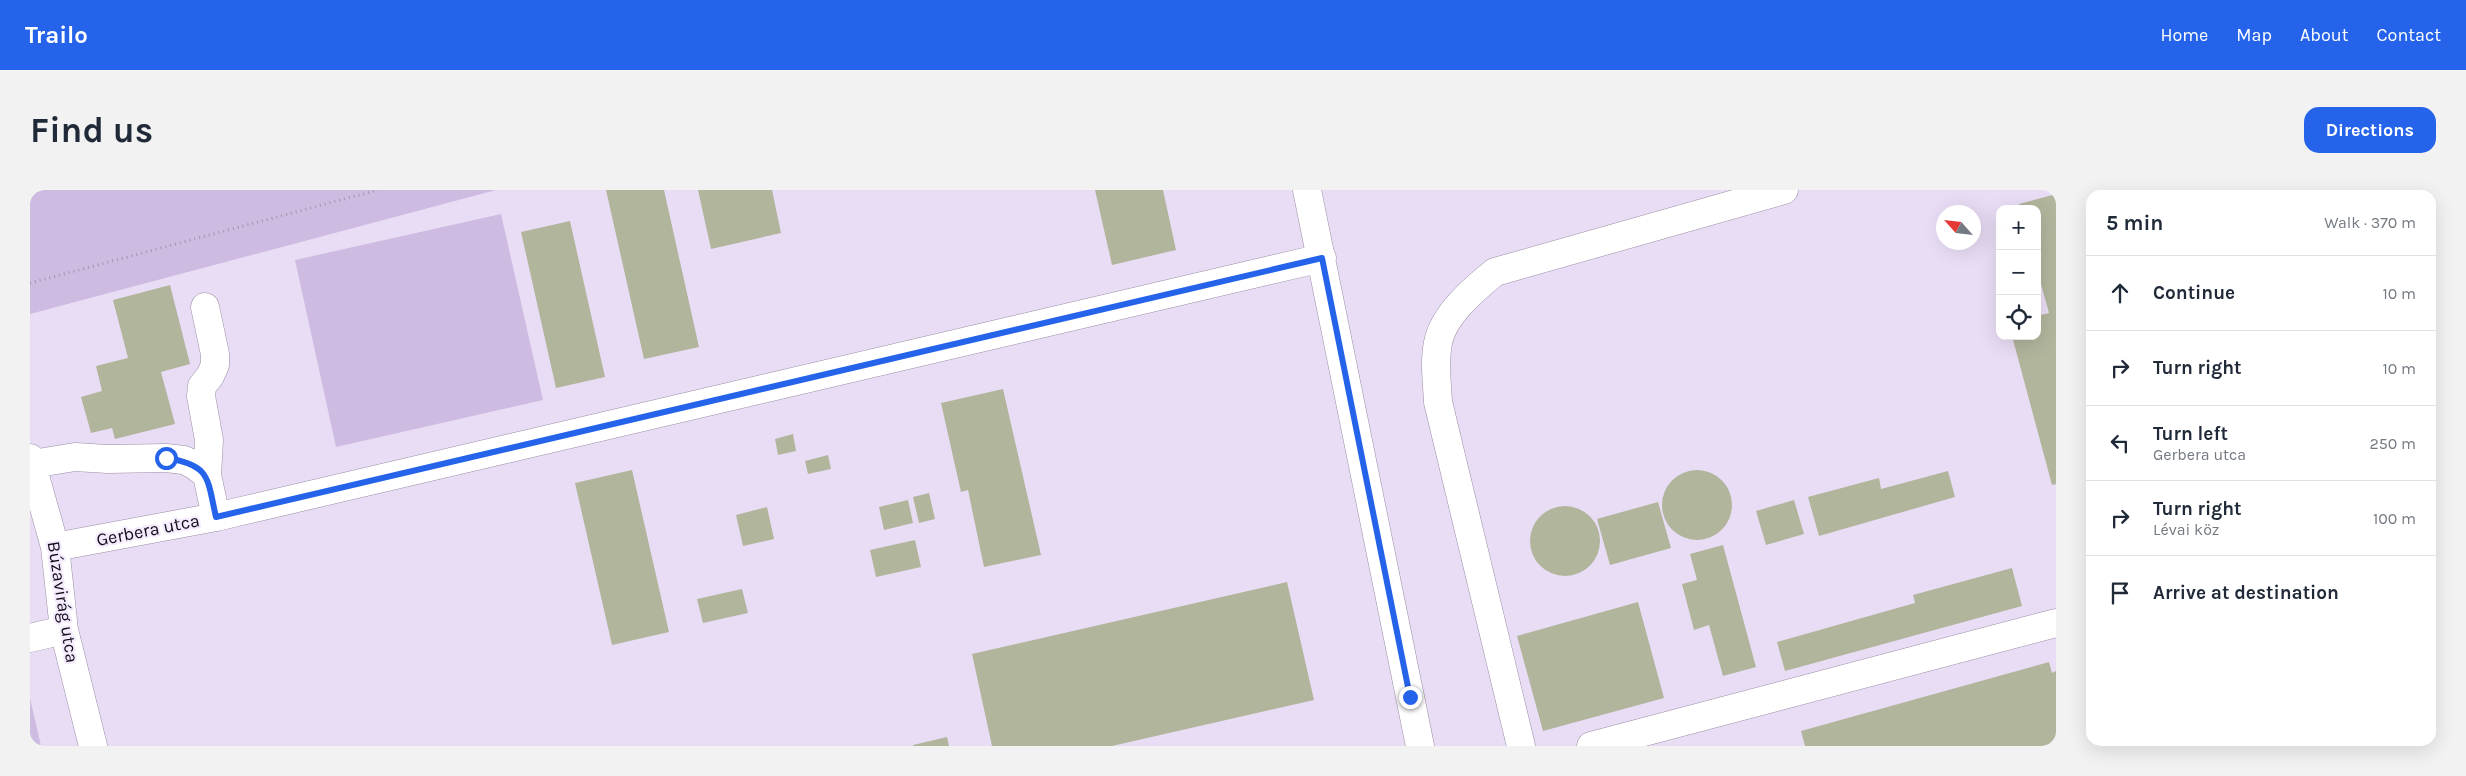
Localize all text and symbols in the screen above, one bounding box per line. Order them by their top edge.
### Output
text: Trailo [25,21,88,49]
text: Home [2160,24,2208,46]
text: Map [2236,24,2272,46]
text: About [2300,24,2349,46]
text: Contact [2377,24,2441,46]
button: Directions [2304,107,2436,153]
text: Find us [30,110,153,151]
north arrow [1936,205,1981,250]
map controls [1996,205,2041,340]
button: + [1996,205,2041,250]
text: 5 min [2106,211,2163,235]
text: Walk · 370 m [2324,213,2416,232]
button: − [1996,250,2041,295]
icon: ahead [2106,279,2134,307]
text: Continue [2153,282,2235,304]
text: 10 m [2382,284,2416,303]
button: locate [1996,295,2041,340]
icon: right [2106,354,2134,382]
text: Turn right [2153,357,2242,379]
text: 10 m [2382,359,2416,378]
text: Turn left [2153,423,2228,445]
icon: left [2106,429,2134,457]
text: 250 m [2369,434,2416,453]
text: Gerbera utca [2153,445,2246,464]
route start [155,447,178,470]
text: Turn right [2153,498,2242,520]
icon: right [2106,504,2134,532]
street label: Gerbera utca [94,509,202,551]
text: 100 m [2373,509,2416,528]
text: Lévai köz [2153,520,2219,539]
street label: Búzavirág utca [43,540,83,664]
icon: arrive [2106,579,2134,607]
text: Arrive at destination [2153,582,2339,604]
route end [1399,686,1422,709]

